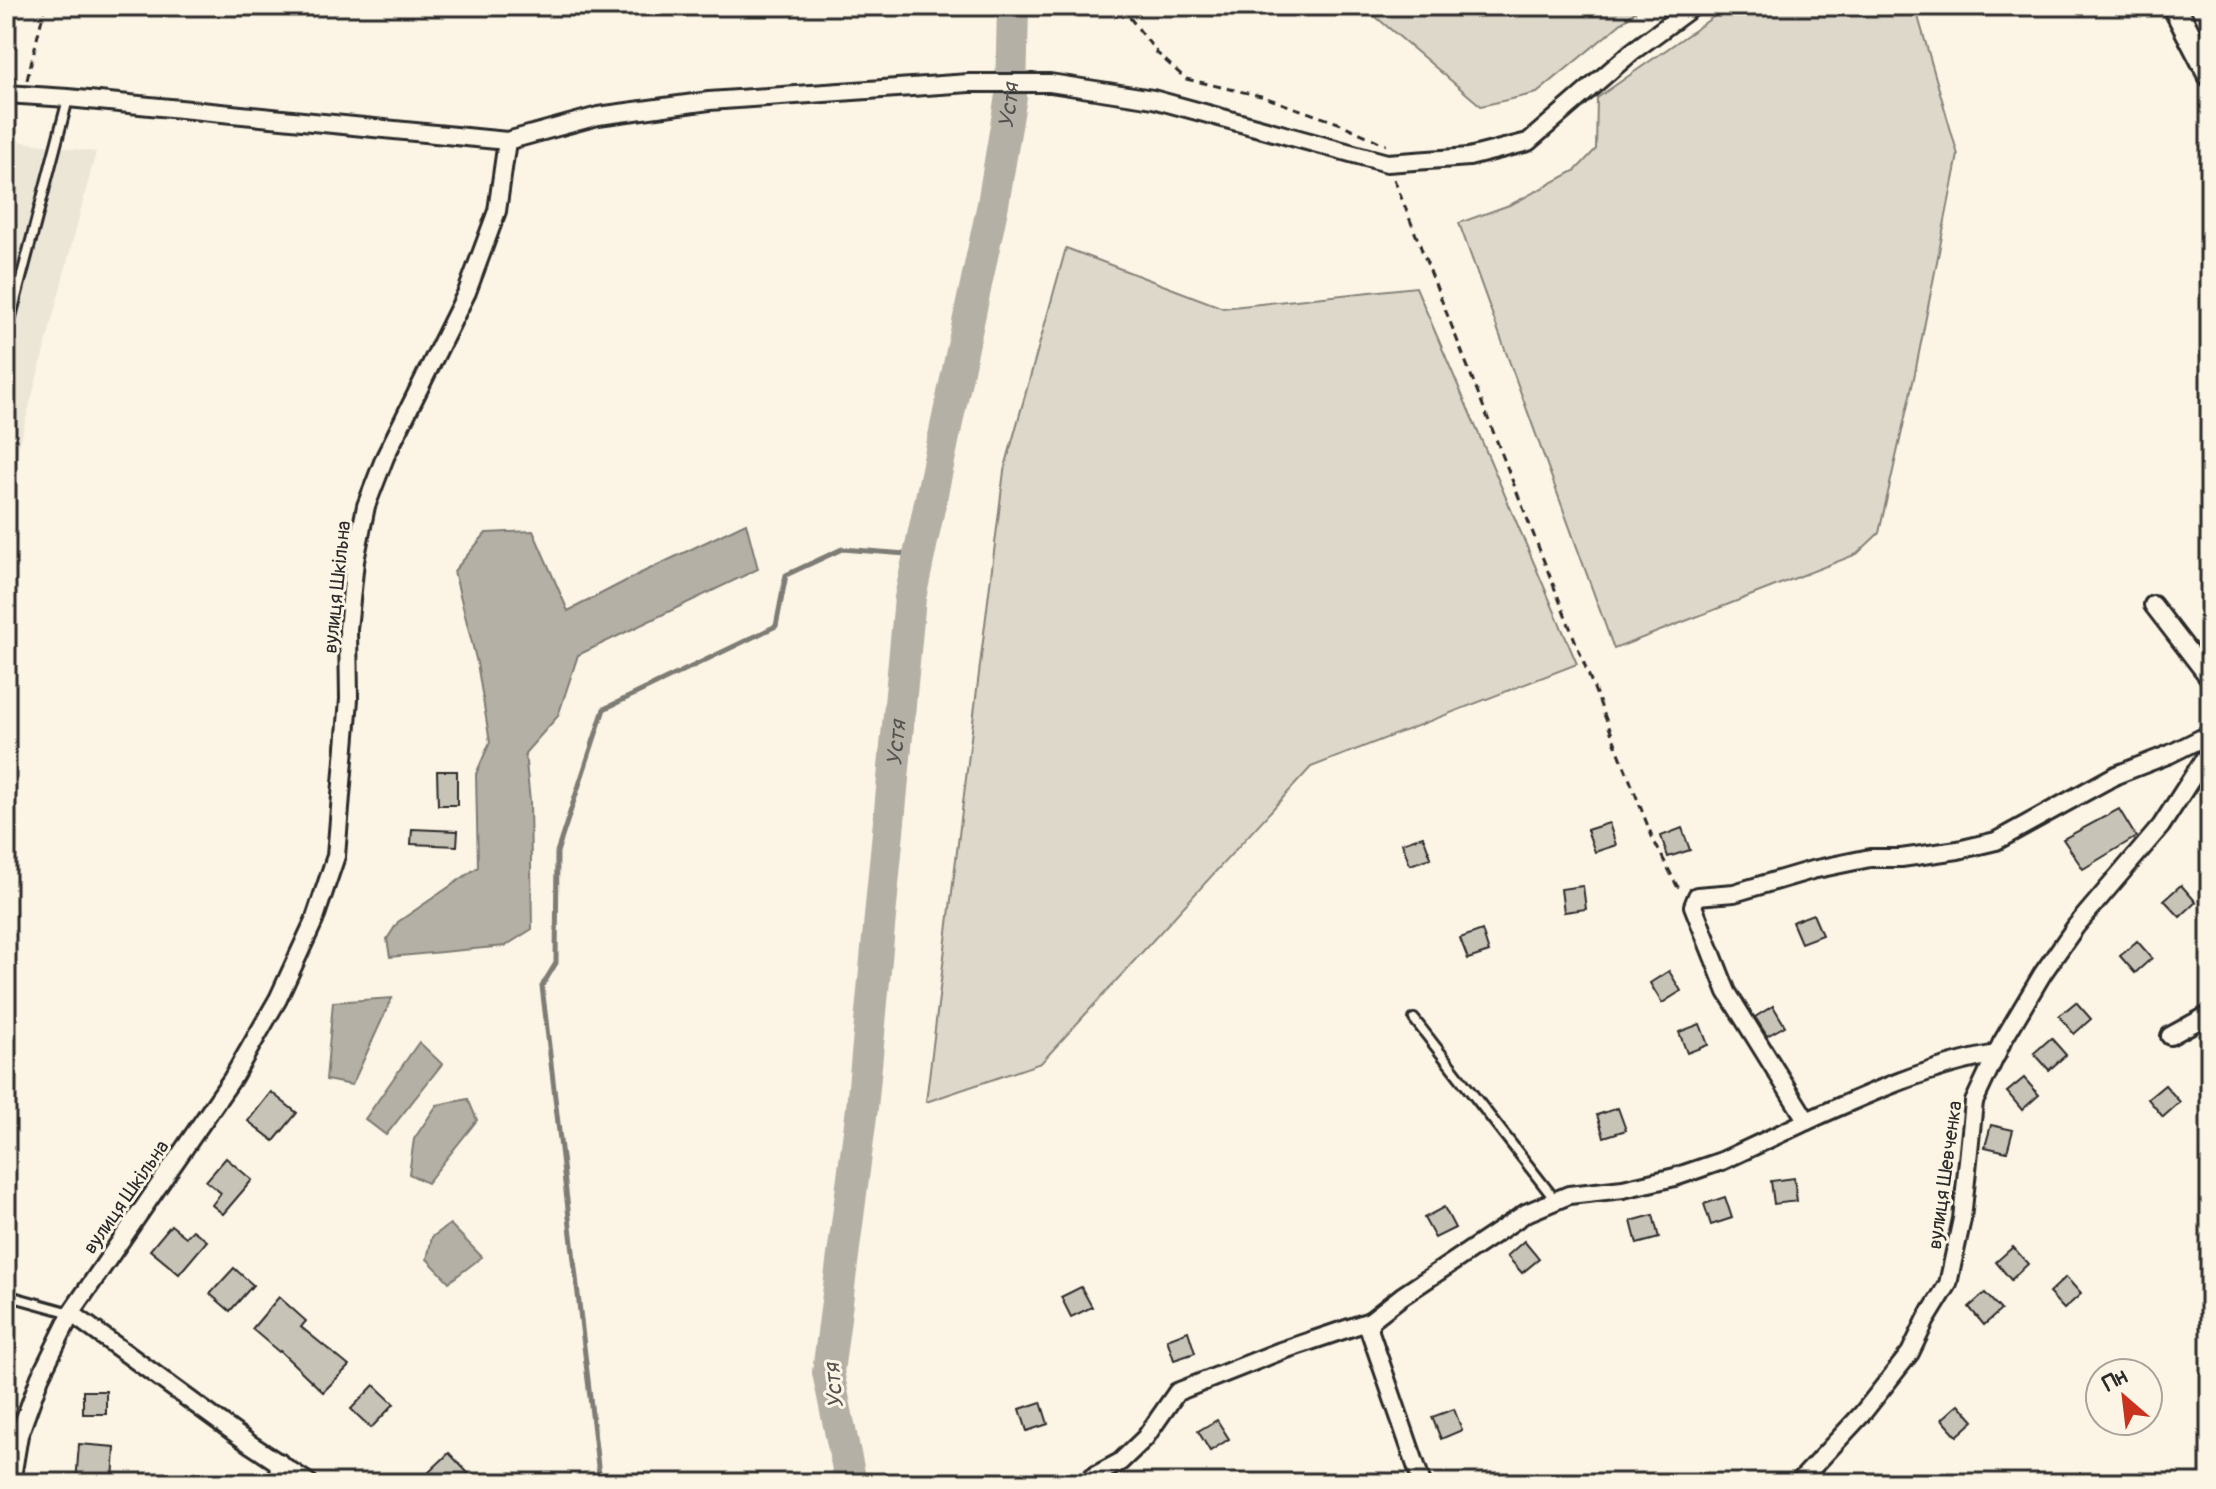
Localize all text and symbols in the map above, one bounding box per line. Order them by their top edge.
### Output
water label: Устя [992,80,1026,130]
street label: вулиця Шкільна [318,519,356,655]
water label: Устя [880,717,913,767]
street label: вулиця Шевченка [1922,1099,1968,1251]
street label: вулиця Шкільна [78,1135,174,1259]
north arrow [2084,1357,2164,1437]
water label: Устя [817,1359,850,1410]
text: Пн [2098,1362,2132,1398]

